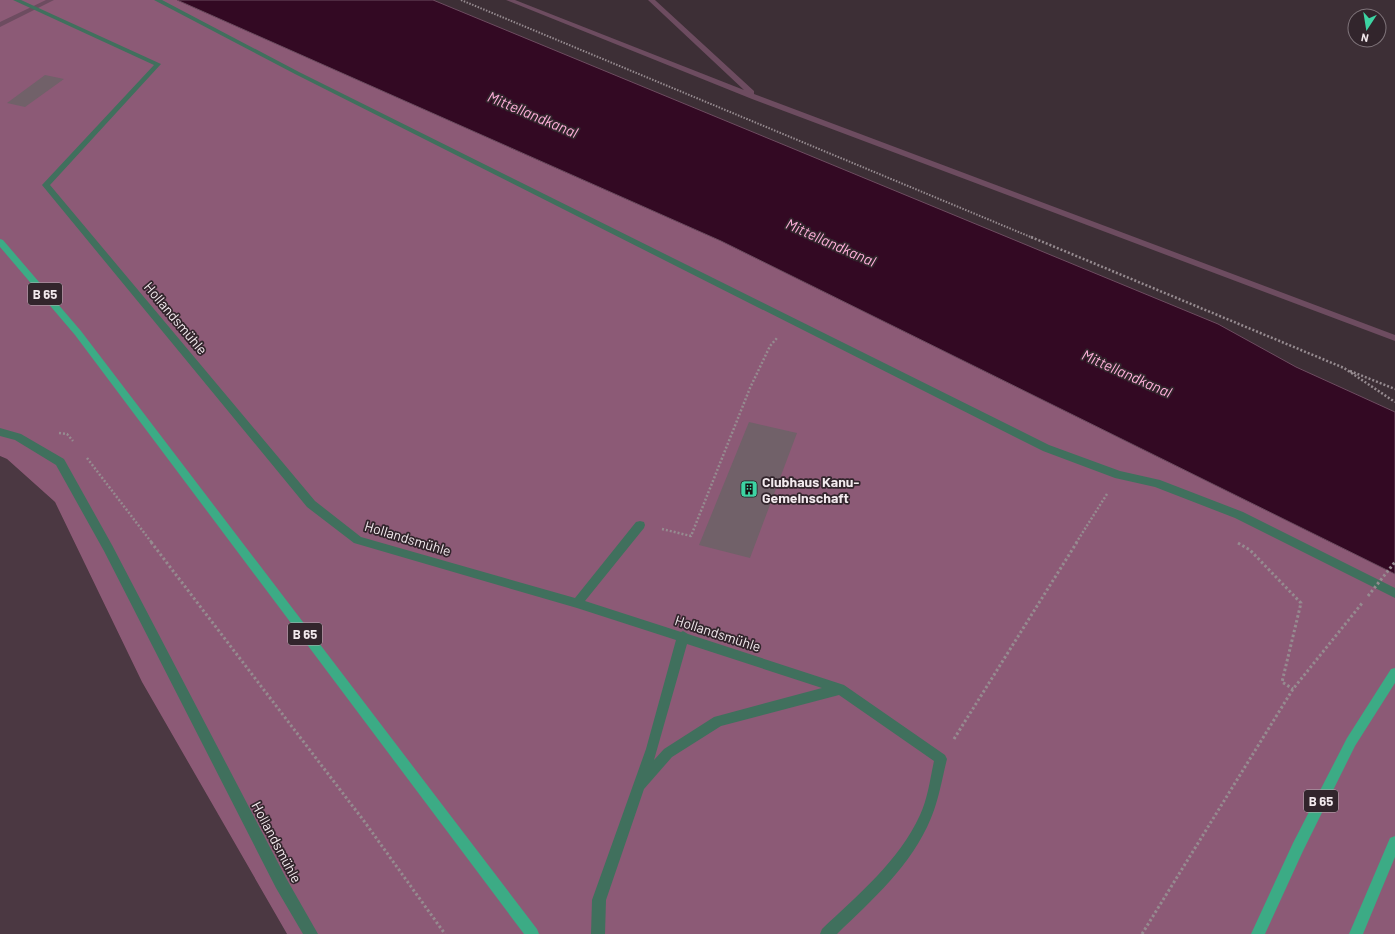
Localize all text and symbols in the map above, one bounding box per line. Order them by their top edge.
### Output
north arrow [1347,8,1387,48]
text: N [1360,31,1370,45]
water label: Mittellandkanal [485,87,582,141]
water label: Mittellandkanal [783,214,879,270]
street label: Hollandsmühle [141,278,211,358]
road number: B 65 [28,283,62,305]
water label: Mittellandkanal [1079,345,1175,401]
place label: Clubhaus Kanu- Gemeinschaft [762,473,859,506]
building icon: Clubhaus Kanu- Gemeinschaft [739,479,759,499]
street label: Hollandsmühle [363,517,453,559]
street label: Hollandsmühle [673,611,763,655]
road number: B 65 [288,623,322,645]
road number: B 65 [1304,790,1338,812]
street label: Hollandsmühle [248,798,306,886]

